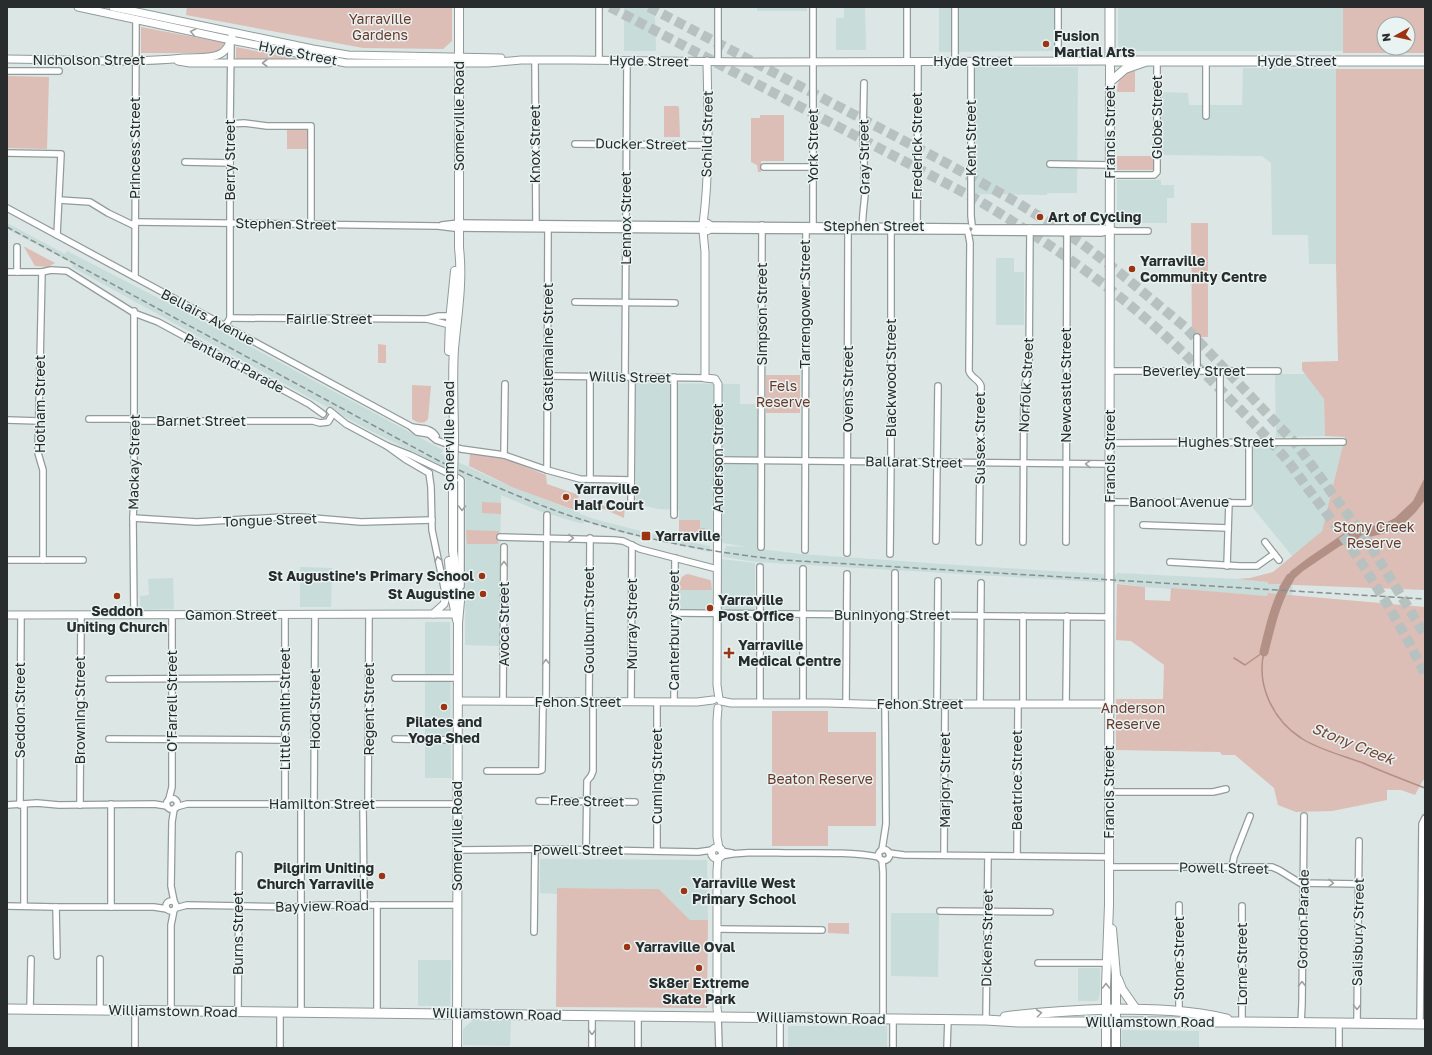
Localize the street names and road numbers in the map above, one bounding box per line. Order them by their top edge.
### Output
street label: Hyde Street [257,37,339,68]
street label: Nicholson Street [33,51,145,68]
street label: Hyde Street [609,51,689,70]
street label: Hyde Street [933,52,1013,69]
street label: Hyde Street [1257,52,1337,69]
street label: Somerville Road [450,61,467,171]
street label: Globe Street [1148,75,1165,159]
street label: Francis Street [1101,85,1118,179]
street label: Schild Street [697,90,716,178]
street label: Frederick Street [908,92,925,200]
street label: Princess Street [126,97,143,199]
street label: Kent Street [962,100,979,176]
street label: Knox Street [526,104,543,184]
street label: York Street [804,109,821,183]
street label: Berry Street [221,119,238,201]
street label: Gray Street [854,119,873,195]
street label: Ducker Street [595,134,687,153]
street label: Lennox Street [617,171,634,265]
street label: Stephen Street [235,214,337,233]
street label: Stephen Street [823,217,925,234]
street label: Tarrengower Street [796,239,813,369]
street label: Simpson Street [753,262,770,366]
street label: Castlemaine Street [539,283,556,411]
street label: Bellairs Avenue [158,285,258,348]
street label: Fairlie Street [286,310,372,327]
street label: Blackwood Street [882,319,899,438]
street label: Newcastle Street [1057,327,1074,443]
street label: Pentland Parade [181,329,287,396]
street label: Norfolk Street [1015,337,1036,433]
street label: Ovens Street [839,345,856,433]
street label: Hotham Street [31,355,48,453]
street label: Beverley Street [1142,362,1246,379]
street label: Willis Street [589,367,671,386]
street label: Somerville Road [440,381,457,491]
street label: Sussex Street [971,392,988,484]
street label: Anderson Street [709,403,726,513]
street label: Francis Street [1101,409,1118,503]
street label: Barnet Street [156,412,246,429]
street label: Mackay Street [124,414,143,510]
street label: Hughes Street [1178,433,1274,450]
street label: Ballarat Street [865,452,963,471]
street label: Banool Avenue [1129,493,1229,510]
street label: Tongue Street [222,509,318,530]
street label: Goulburn Street [580,566,597,674]
street label: Canterbury Street [665,570,682,690]
street label: Murray Street [623,578,640,670]
street label: Avoca Street [495,582,512,666]
street label: Gamon Street [185,606,277,623]
street label: Buninyong Street [834,606,950,623]
street label: Little Smith Street [276,647,293,771]
street label: O'Farrell Street [163,650,180,752]
street label: Browning Street [71,656,88,764]
street label: Seddon Street [11,662,28,758]
street label: Regent Street [360,662,377,756]
street label: Hood Street [306,669,323,750]
street label: Fehon Street [535,693,621,710]
street label: Fehon Street [877,695,963,712]
street label: Cuming Street [648,728,665,824]
street label: Beatrice Street [1008,730,1025,830]
street label: Marjory Street [936,732,953,828]
street label: Francis Street [1100,745,1117,839]
street label: Somerville Road [448,781,465,891]
street label: Free Street [549,791,625,810]
street label: Hamilton Street [269,795,375,812]
street label: Powell Street [533,841,623,858]
street label: Powell Street [1179,858,1269,877]
street label: Gordon Parade [1293,869,1312,969]
street label: Salisbury Street [1348,878,1367,986]
street label: Dickens Street [977,889,996,987]
street label: Burns Street [229,891,246,975]
street label: Bayview Road [275,896,369,915]
street label: Stone Street [1170,916,1187,1000]
street label: Lorne Street [1233,922,1250,1006]
street label: Williamstown Road [108,1001,238,1020]
street label: Williamstown Road [432,1004,562,1023]
street label: Williamstown Road [756,1008,886,1027]
street label: Williamstown Road [1085,1013,1215,1030]

